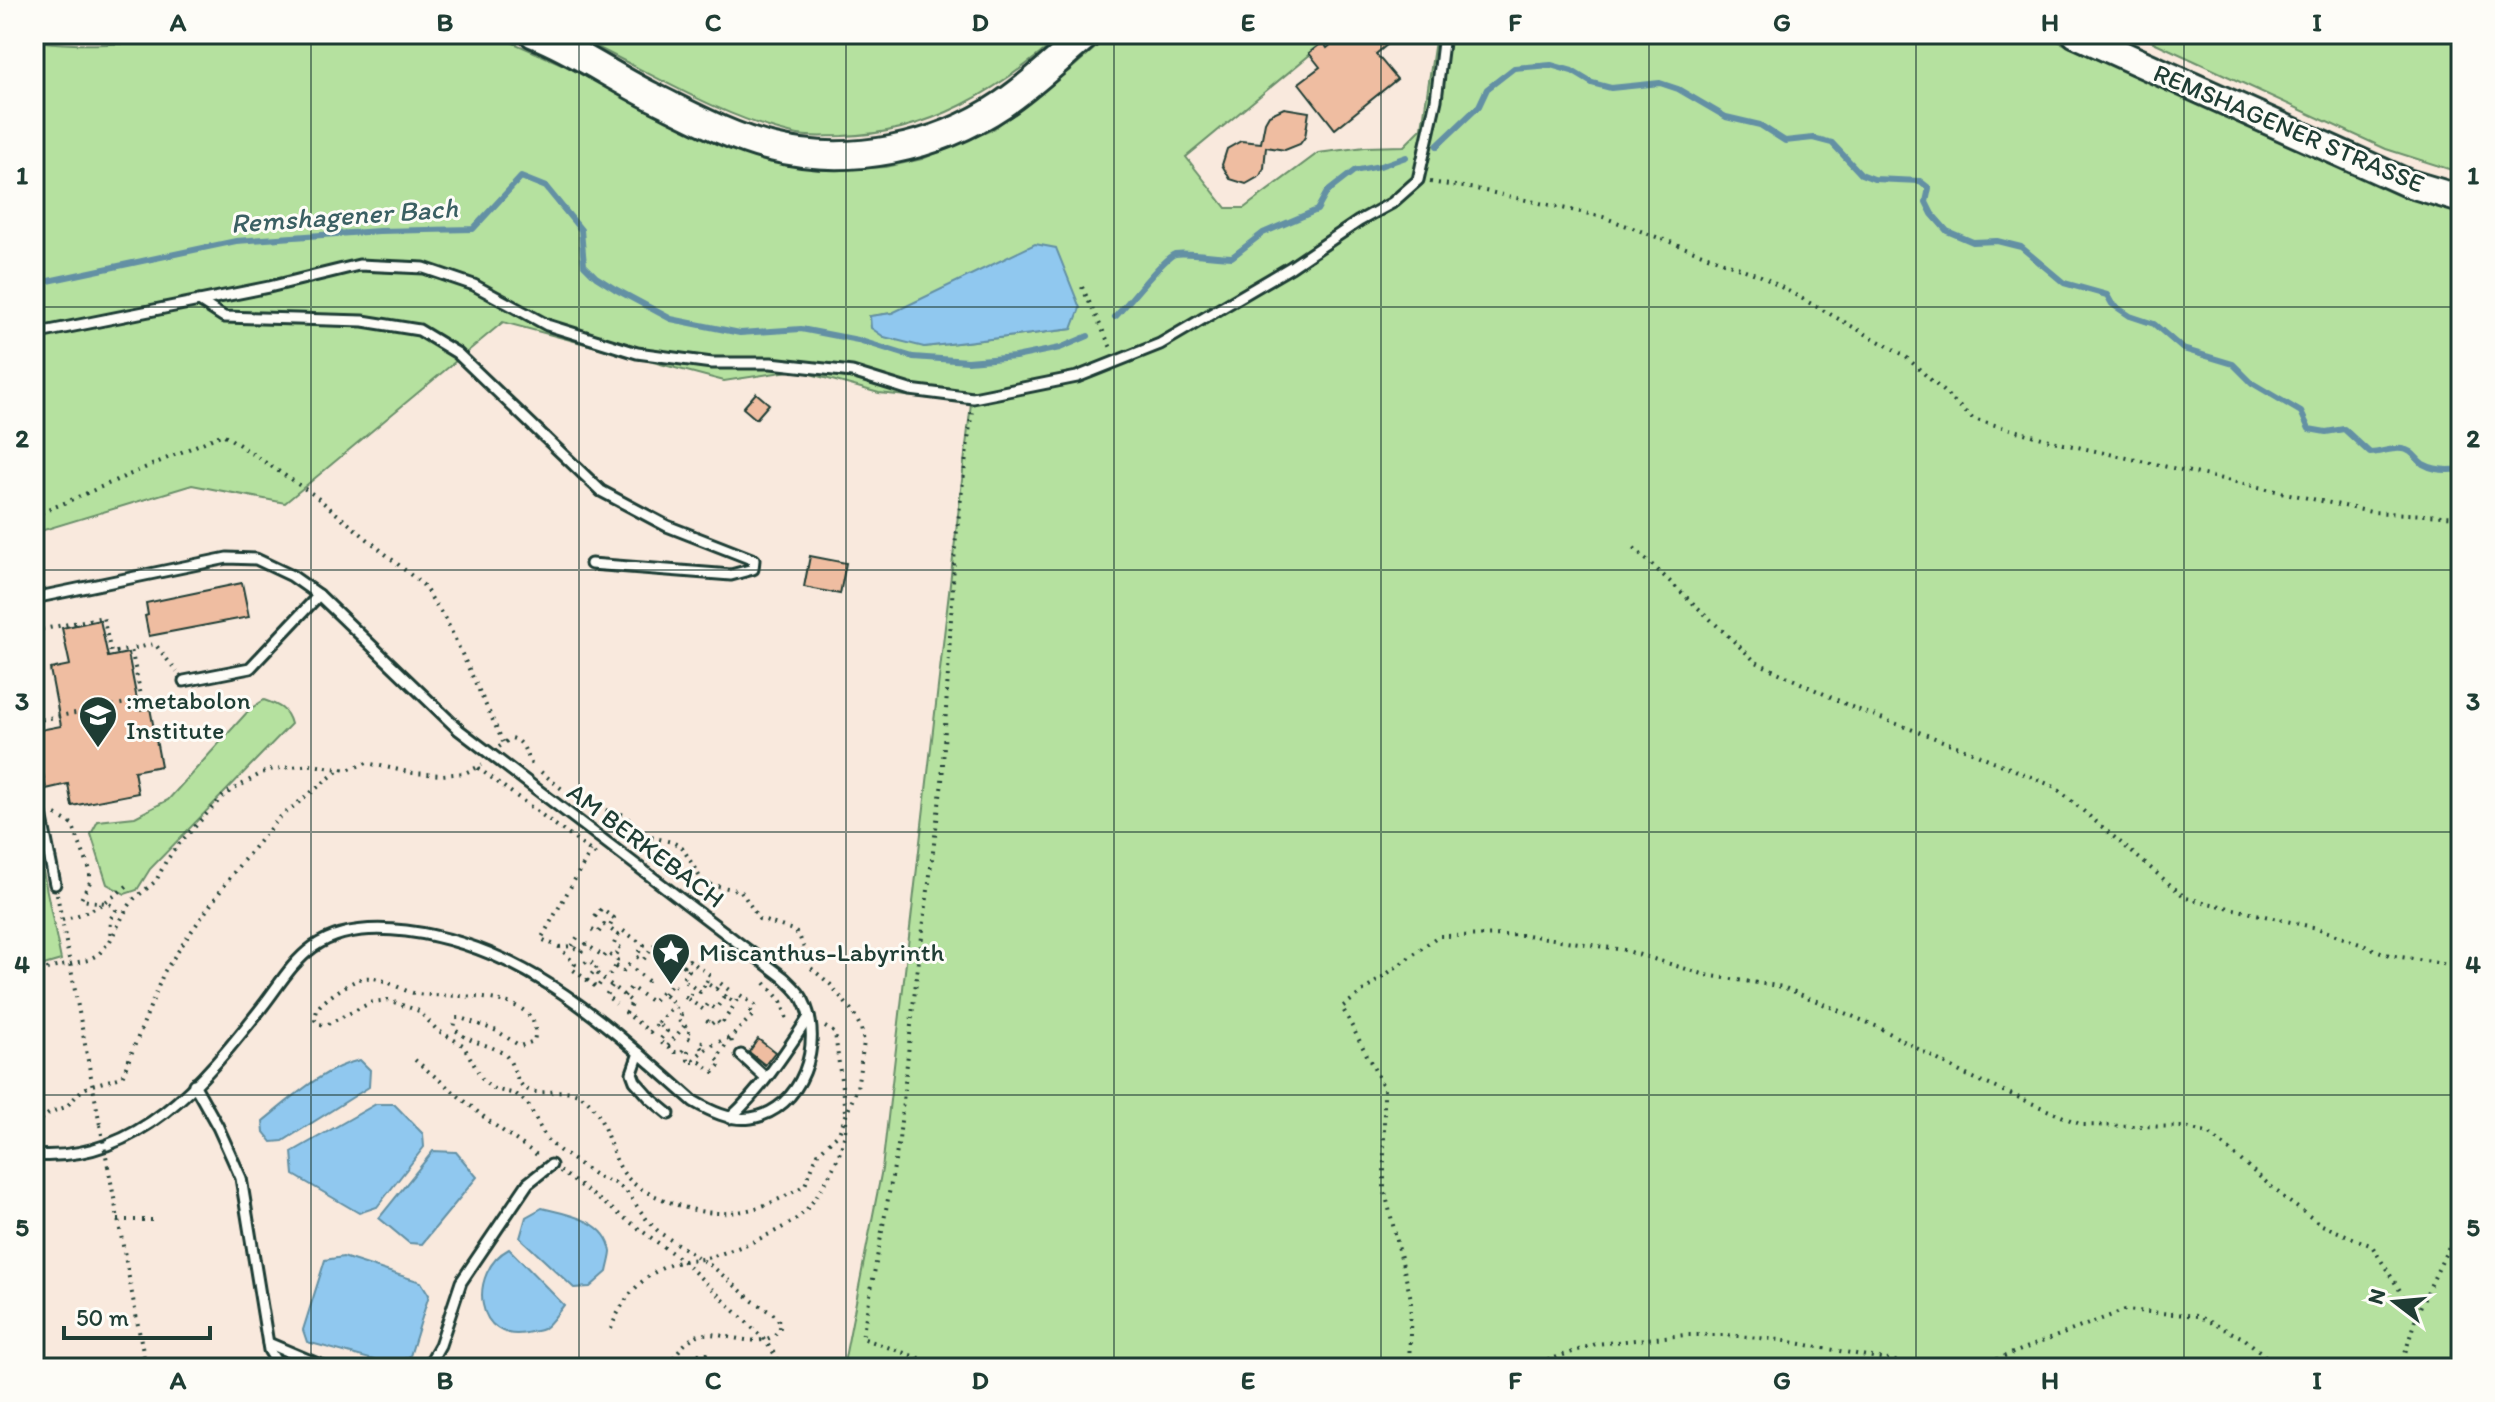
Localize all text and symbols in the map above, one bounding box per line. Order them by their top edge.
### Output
text: A [169,6,187,38]
text: B [437,6,454,38]
text: C [705,6,722,38]
text: D [971,6,989,38]
text: E [1241,6,1255,38]
text: F [1508,6,1522,38]
text: G [1773,6,1791,38]
text: H [2041,6,2059,38]
text: I [2312,6,2322,38]
street label: REMSHAGENER STRASSE [2149,56,2429,200]
text: 1 [16,159,28,191]
text: 1 [2467,159,2479,191]
water label: Remshagener Bach [229,190,459,240]
text: 2 [15,422,29,454]
text: 2 [2466,422,2480,454]
place label: :metabolon Institute [126,684,251,746]
text: 3 [15,685,29,717]
text: 3 [2466,685,2480,717]
school or university icon: :metabolon Institute [77,694,119,749]
street label: AM BERKEBACH [561,775,731,915]
place icon: Miscanthus-Labyrinth [650,931,692,986]
place label: Miscanthus-Labyrinth [699,936,944,968]
text: 4 [14,948,30,980]
text: 4 [2465,948,2481,980]
text: 5 [15,1211,29,1243]
text: 5 [2466,1211,2480,1243]
north arrow [2355,1262,2435,1342]
text: N [2361,1286,2391,1307]
scale bar [64,1290,210,1340]
text: 50 m [76,1303,129,1332]
text: A [169,1364,187,1396]
text: B [437,1364,454,1396]
text: C [705,1364,722,1396]
text: D [971,1364,989,1396]
text: E [1241,1364,1255,1396]
text: F [1508,1364,1522,1396]
text: G [1773,1364,1791,1396]
text: H [2041,1364,2059,1396]
text: I [2312,1364,2322,1396]

